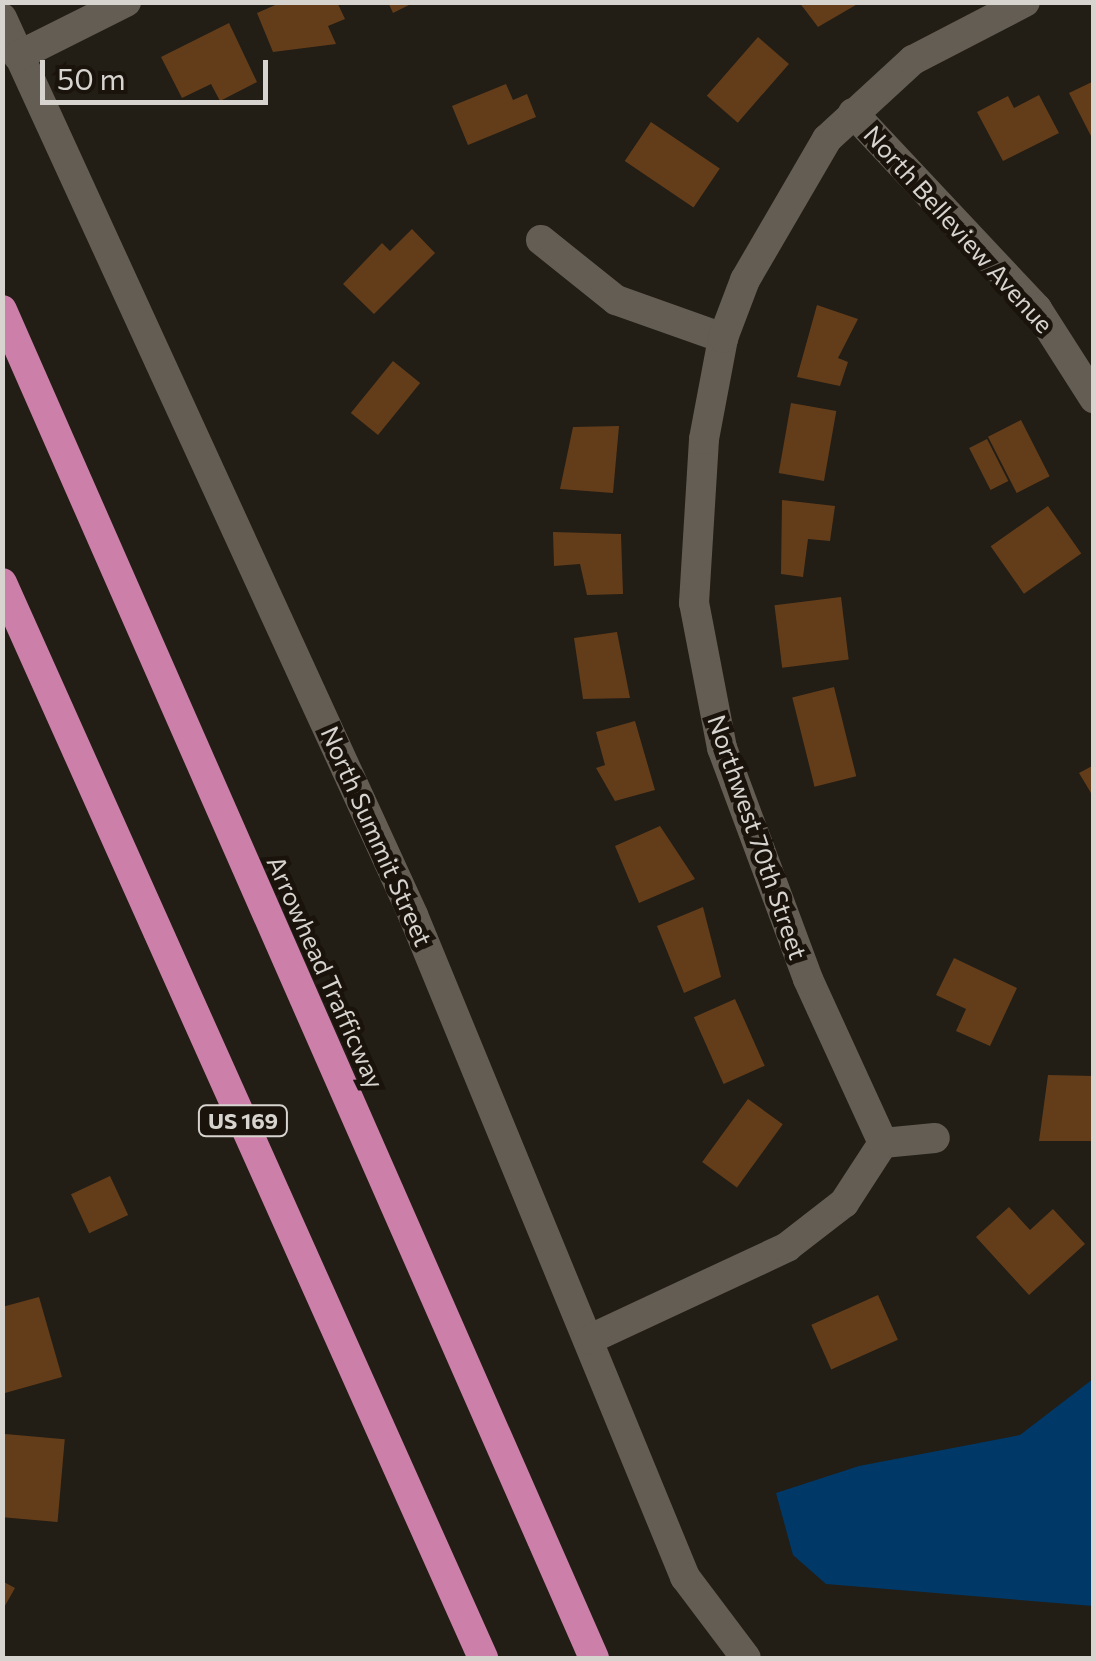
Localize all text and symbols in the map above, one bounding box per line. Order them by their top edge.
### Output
scale bar [45,40,272,102]
text: 50 m [57,59,126,96]
street label: North Belleview Avenue [858,119,1060,339]
street label: Northwest 70th Street [702,711,814,963]
street label: North Summit Street [315,721,439,951]
street label: Arrowhead Trafficway [261,851,391,1093]
road number: US 169 [196,1104,290,1138]

